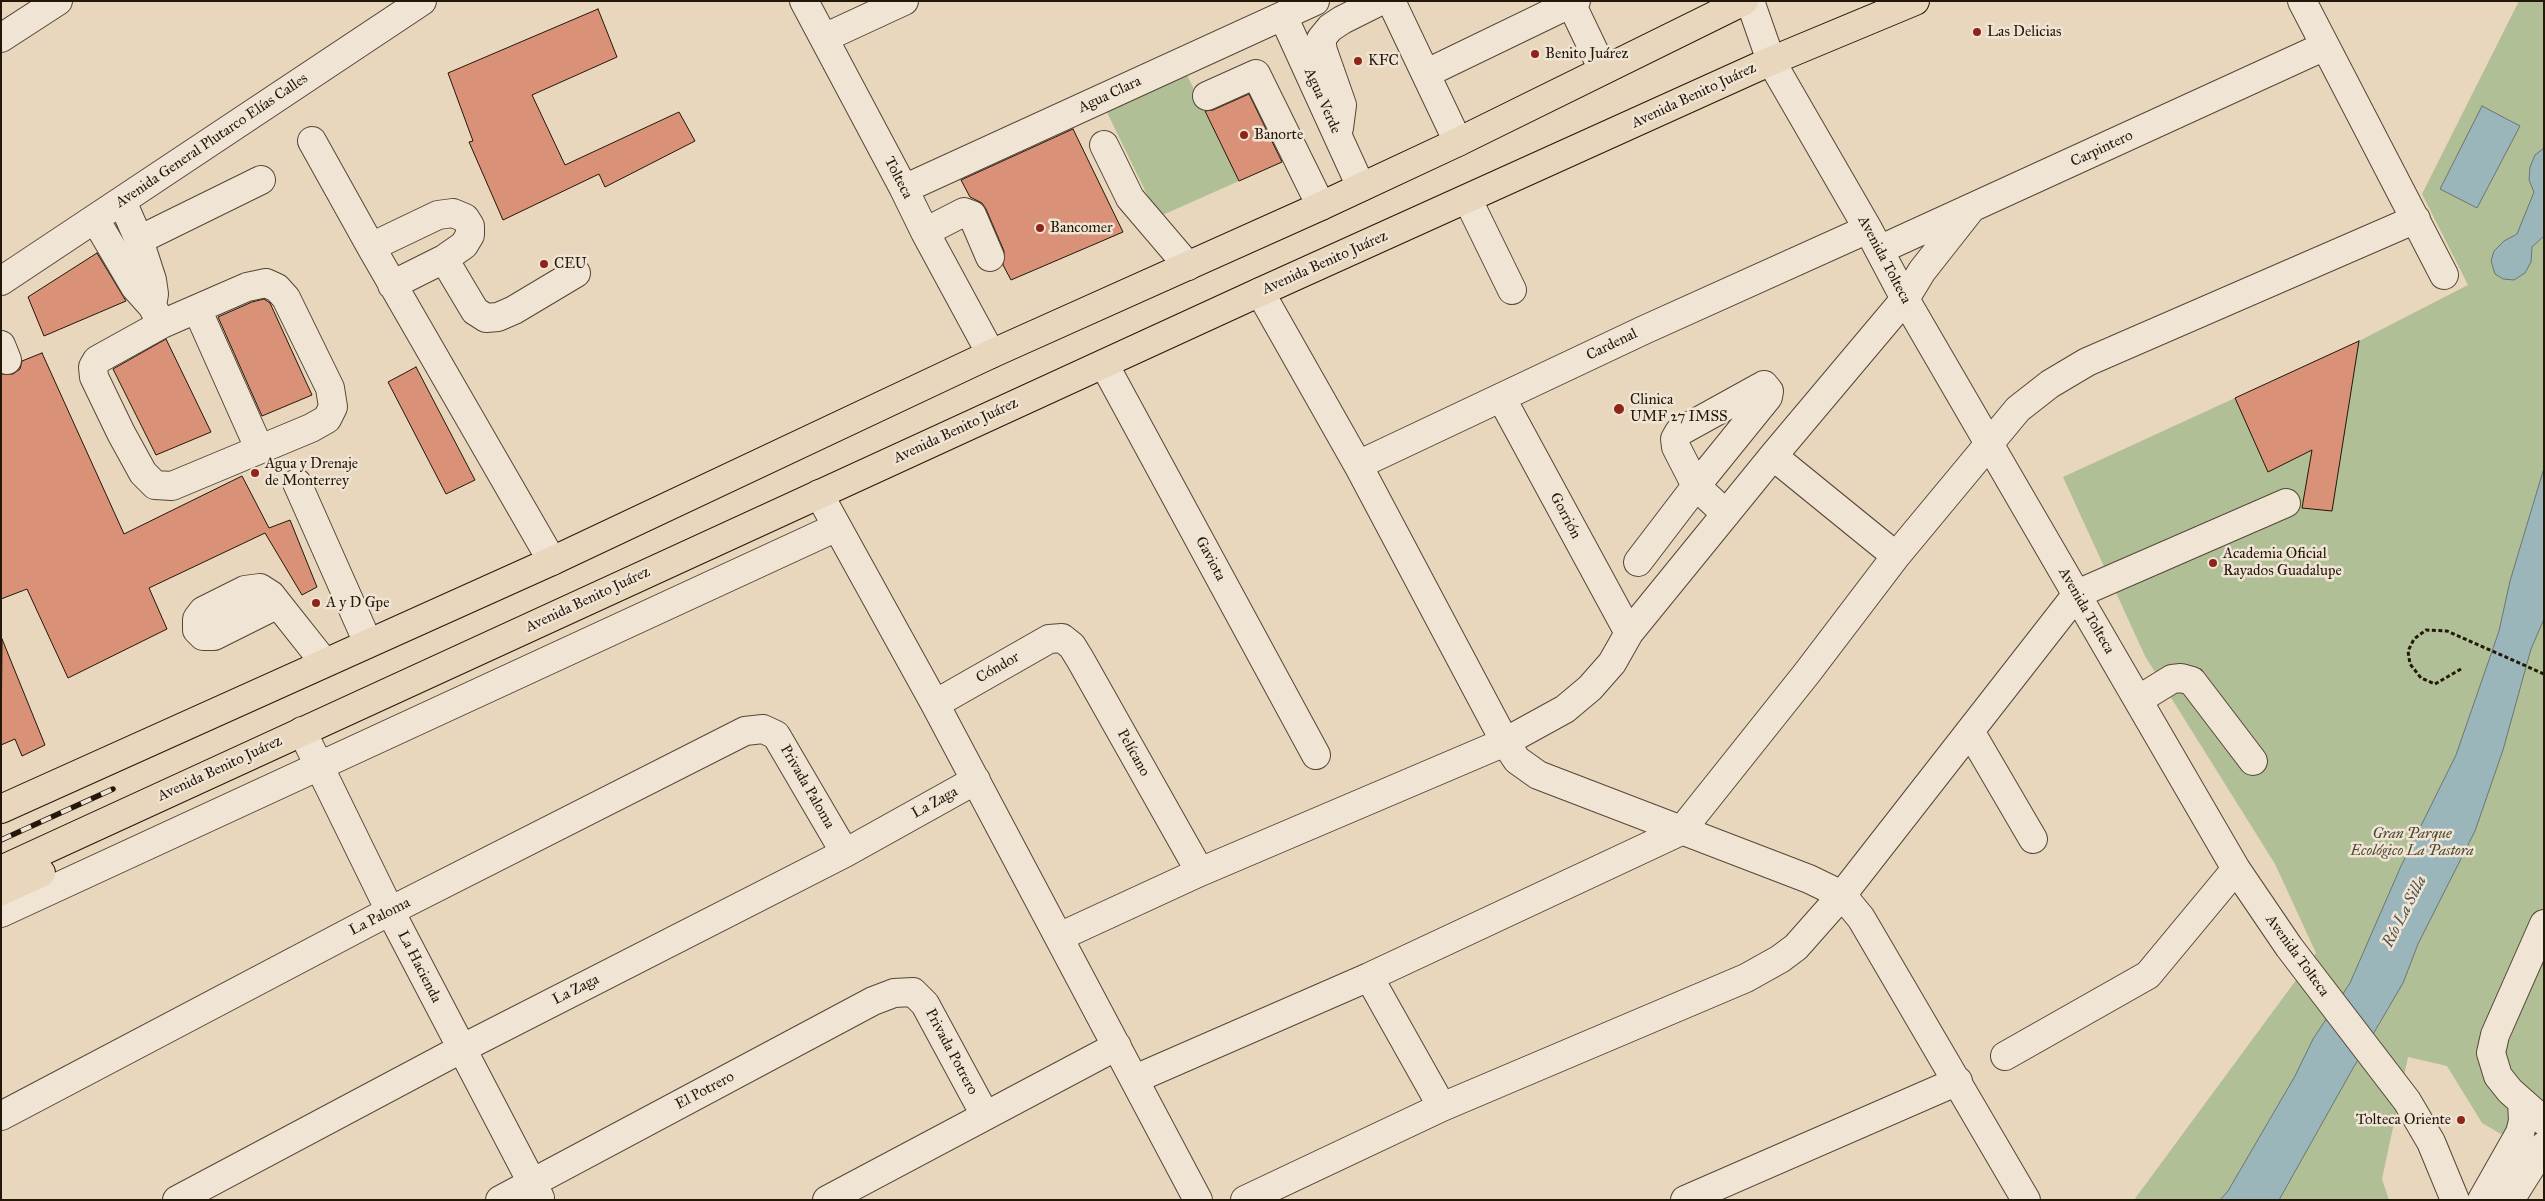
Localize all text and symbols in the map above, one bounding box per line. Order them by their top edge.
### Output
place label: Las Delicias [1987,23,2062,41]
marker: Las Delicias [1971,26,1983,38]
place label: Benito Juárez [1545,45,1628,63]
marker: Benito Juárez [1529,48,1541,60]
place label: KFC [1368,52,1399,70]
marker: KFC [1352,55,1364,67]
street label: Avenida Benito Juárez [1629,59,1759,133]
street label: Agua Verde [1300,65,1344,137]
street label: Avenida General Plutarco Elías Calles [112,70,312,212]
street label: Agua Clara [1076,73,1144,117]
place label: Banorte [1254,126,1303,144]
street label: Carpintero [2068,127,2136,171]
marker: Banorte [1238,129,1250,141]
street label: Tolteca [880,154,916,202]
street label: Avenida Tolteca [1853,213,1915,307]
place label: Bancomer [1050,219,1113,237]
marker: Bancomer [1034,222,1046,234]
street label: Avenida Benito Juárez [1260,227,1390,299]
place label: CEU [554,255,587,273]
marker: CEU [538,258,550,270]
street label: Cardenal [1584,325,1640,365]
place label: Clinica UMF 27 IMSS [1630,391,1728,426]
street label: Avenida Benito Juárez [891,394,1021,468]
marker: Clinica UMF 27 IMSS [1612,402,1626,416]
place label: Agua y Drenaje de Monterrey [265,455,358,490]
marker: Agua y Drenaje de Monterrey [249,467,261,479]
street label: Gorrión [1545,490,1585,542]
street label: Gaviota [1191,534,1229,584]
place label: Academia Oficial Rayados Guadalupe [2223,545,2342,580]
marker: Academia Oficial Rayados Guadalupe [2207,557,2219,569]
street label: Avenida Benito Juárez [523,563,653,637]
street label: Avenida Tolteca [2054,565,2118,657]
place label: A y D Gpe [326,594,389,612]
marker: A y D Gpe [310,597,322,609]
street label: Cóndor [973,649,1023,687]
street label: Pelícano [1113,726,1153,780]
street label: Avenida Benito Juárez [155,732,285,806]
street label: Privada Paloma [776,742,838,832]
street label: La Zaga [909,783,961,823]
park label: Gran Parque Ecológico La Pastora [2350,825,2474,860]
water label: Río La Silla [2379,873,2431,951]
street label: La Paloma [347,894,413,940]
street label: Avenida Tolteca [2261,912,2333,1000]
street label: La Hacienda [393,928,445,1006]
street label: La Zaga [550,971,602,1009]
street label: Privada Potrero [921,1006,981,1098]
street label: El Potrero [672,1068,738,1114]
place label: Tolteca Oriente [2356,1111,2451,1129]
marker: Tolteca Oriente [2455,1114,2467,1126]

